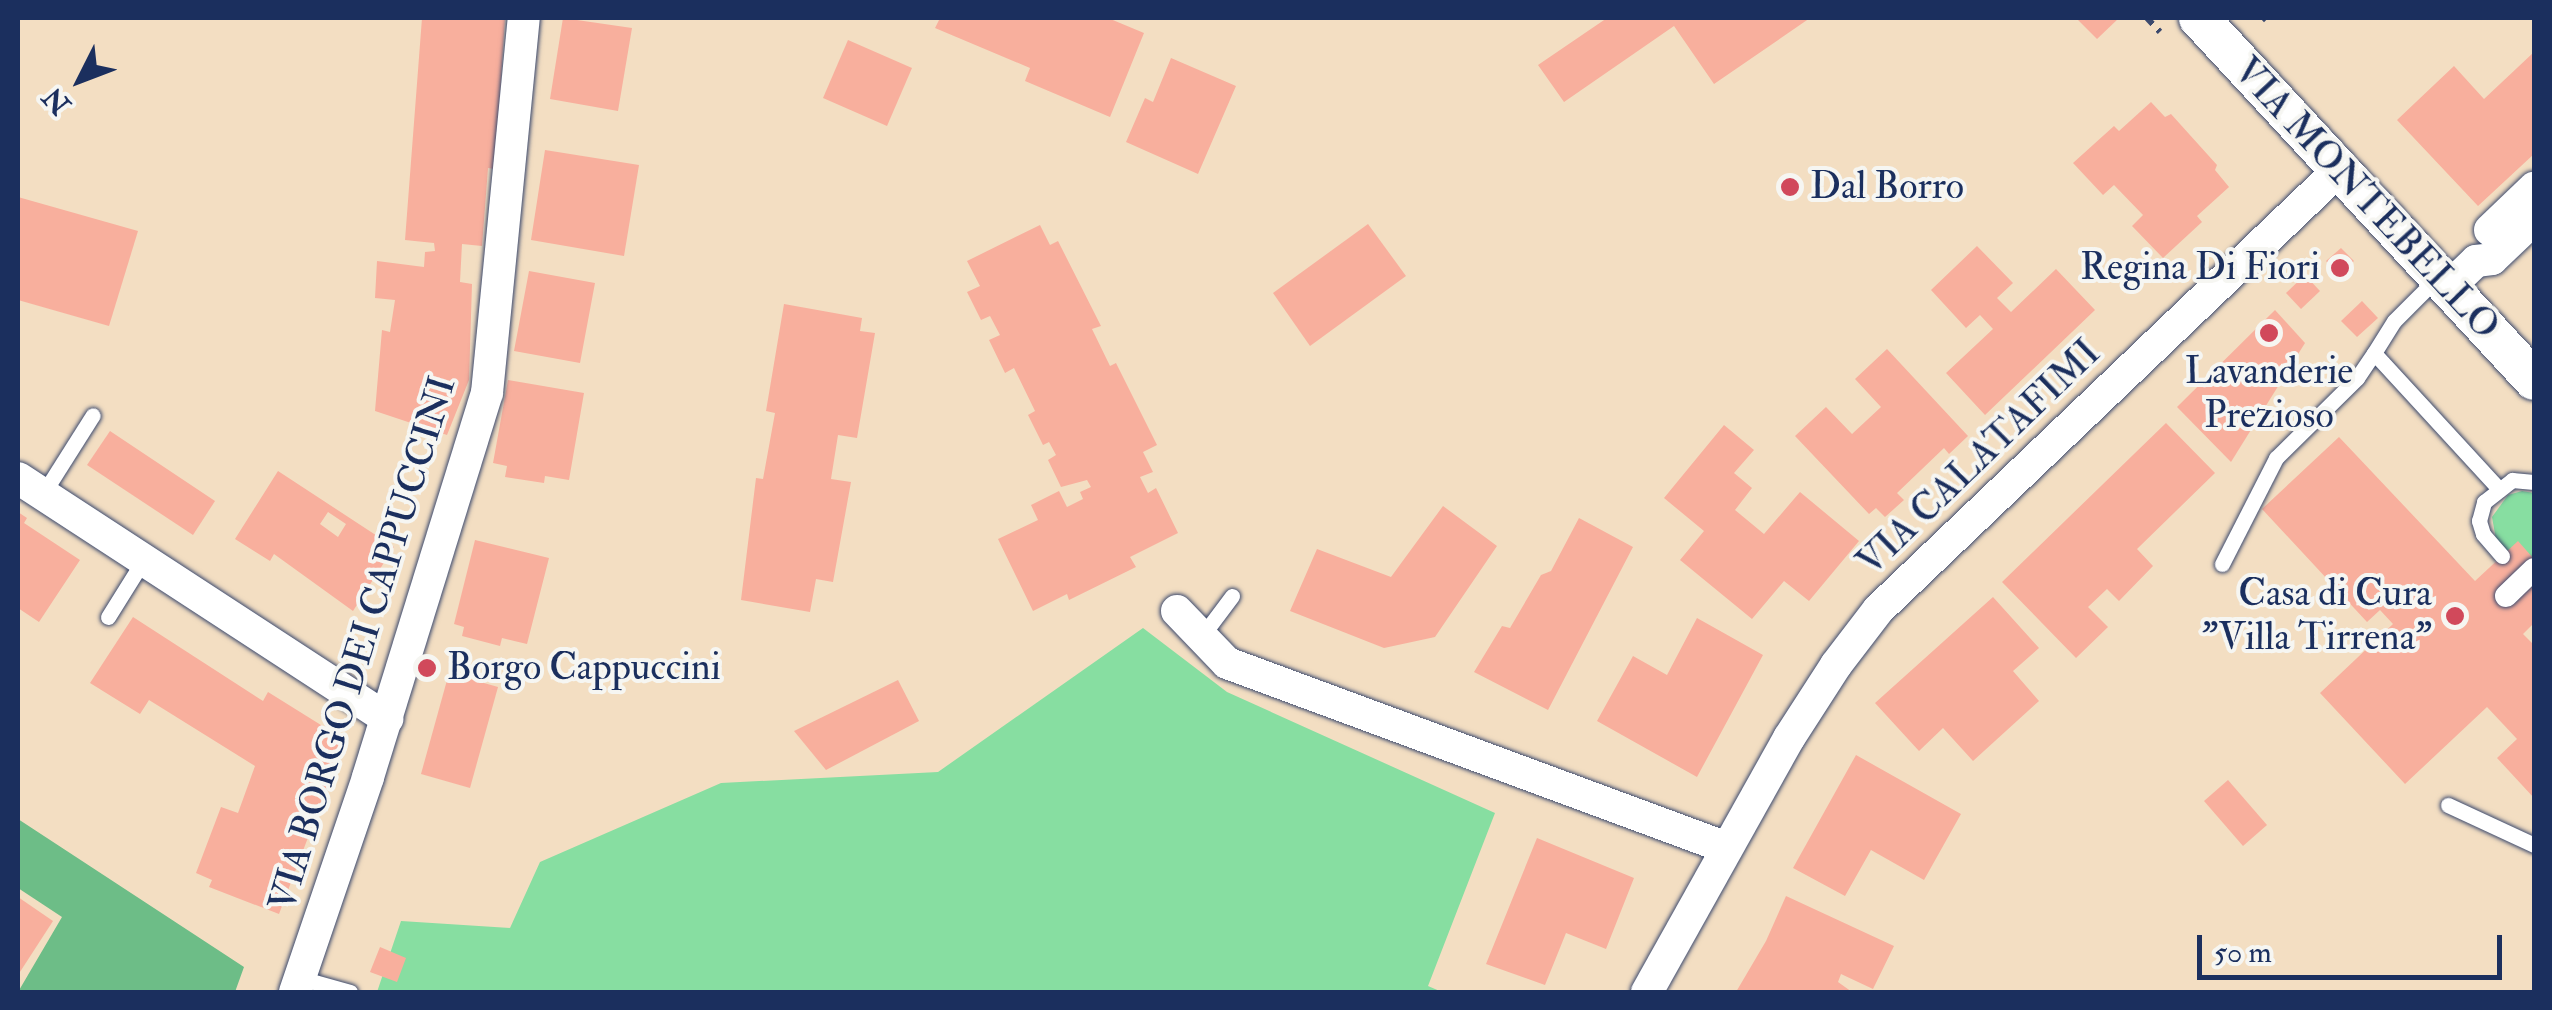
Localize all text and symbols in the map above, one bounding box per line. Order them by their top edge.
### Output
north arrow [30,30,130,130]
street label: VIA MONTEBELLO [2224,49,2508,349]
text: N [36,79,79,121]
place label: Dal Borro [1810,164,1964,210]
marker: Dal Borro [1779,176,1801,198]
place label: Regina Di Fiori [2080,245,2320,291]
marker: Regina Di Fiori [2329,257,2351,279]
marker: Lavanderie Prezioso [2258,322,2280,344]
street label: VIA CALATAFIMI [1848,331,2110,585]
place label: Lavanderie Prezioso [2185,349,2353,438]
street label: VIA BORGO DEI CAPPUCCINI [260,371,466,917]
place label: Casa di Cura "Villa Tirrena" [2201,571,2432,660]
marker: Casa di Cura "Villa Tirrena" [2442,603,2468,629]
place label: Borgo Cappuccini [447,645,721,691]
marker: Borgo Cappuccini [416,657,438,679]
scale bar [2202,915,2507,977]
text: 50 m [2214,934,2272,971]

